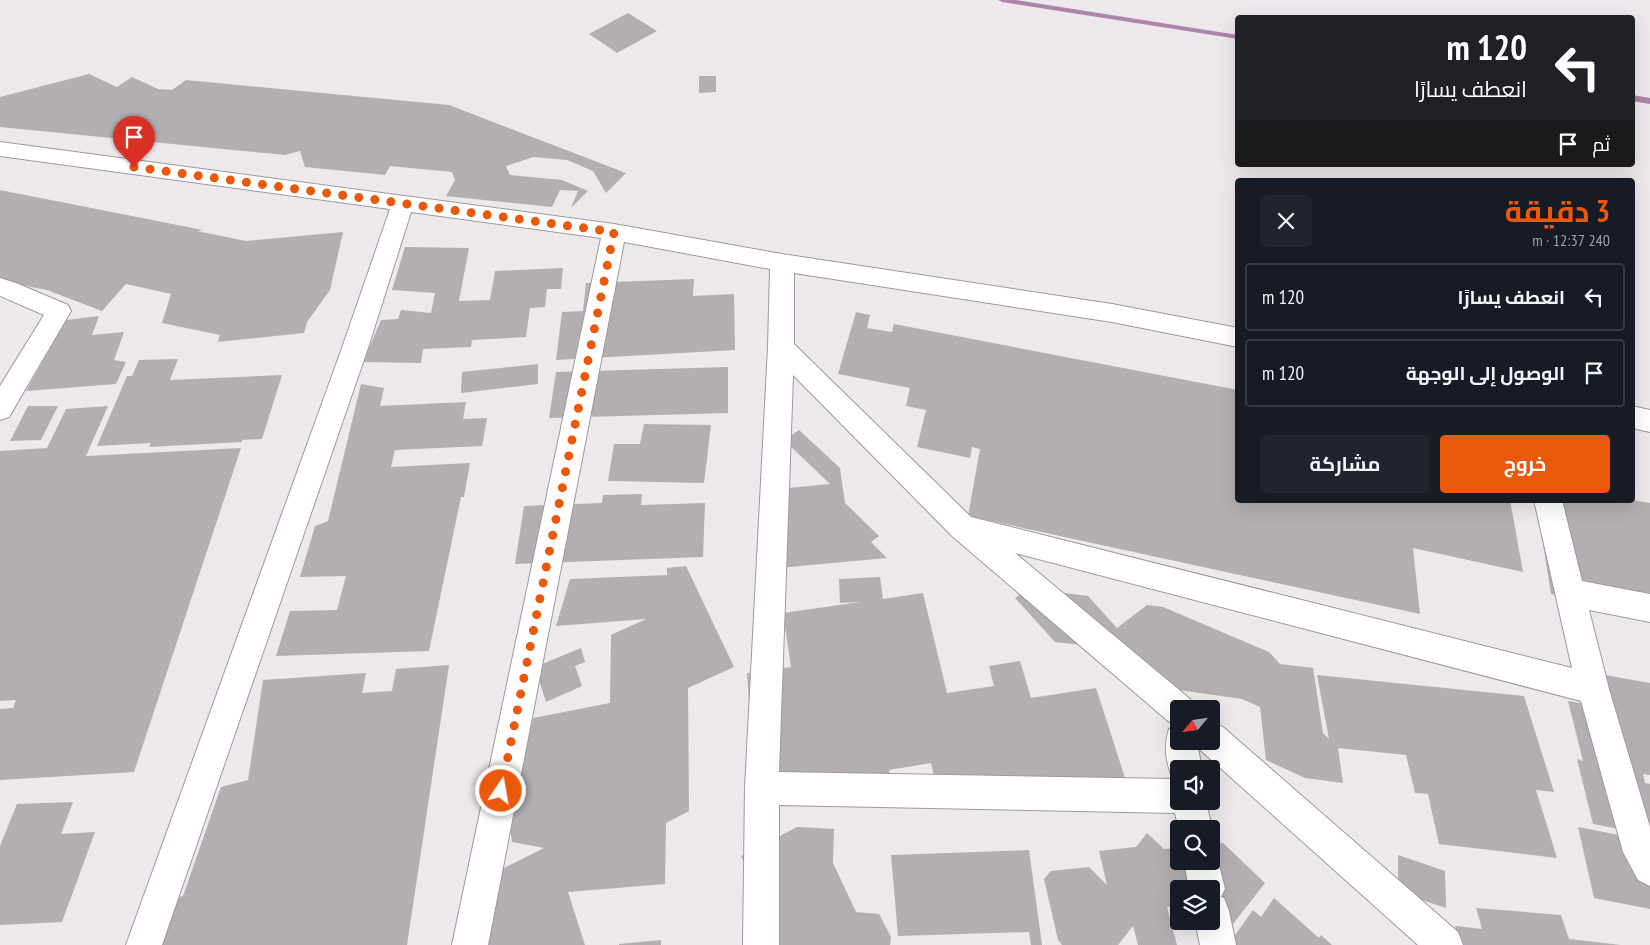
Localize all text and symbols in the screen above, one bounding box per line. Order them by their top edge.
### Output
text: 120 m [1446,24,1527,70]
icon: left [1545,35,1610,100]
text: انعطف يسارًا [1414,75,1527,103]
pin [113,116,155,167]
icon: arrive [120,123,148,151]
icon: arrive [1554,130,1582,158]
text: ثم [1592,132,1610,156]
text: 3 دقيقة [1505,191,1610,230]
button: close [1260,195,1312,247]
text: 240 m · 12:37 [1532,230,1610,250]
icon: left [1580,283,1608,311]
text: 120 m [1262,285,1304,309]
text: انعطف يسارًا [1457,285,1565,309]
icon: arrive [1580,359,1608,387]
text: 120 m [1262,361,1304,385]
text: الوصول إلى الوجهة [1406,361,1565,385]
button: مشاركة [1260,435,1430,493]
button: خروج [1440,435,1610,493]
north arrow [1170,700,1220,750]
map controls [1170,700,1220,930]
button: sound [1170,760,1220,810]
position arrow [474,764,526,816]
button: search [1170,820,1220,870]
button: layers [1170,880,1220,930]

